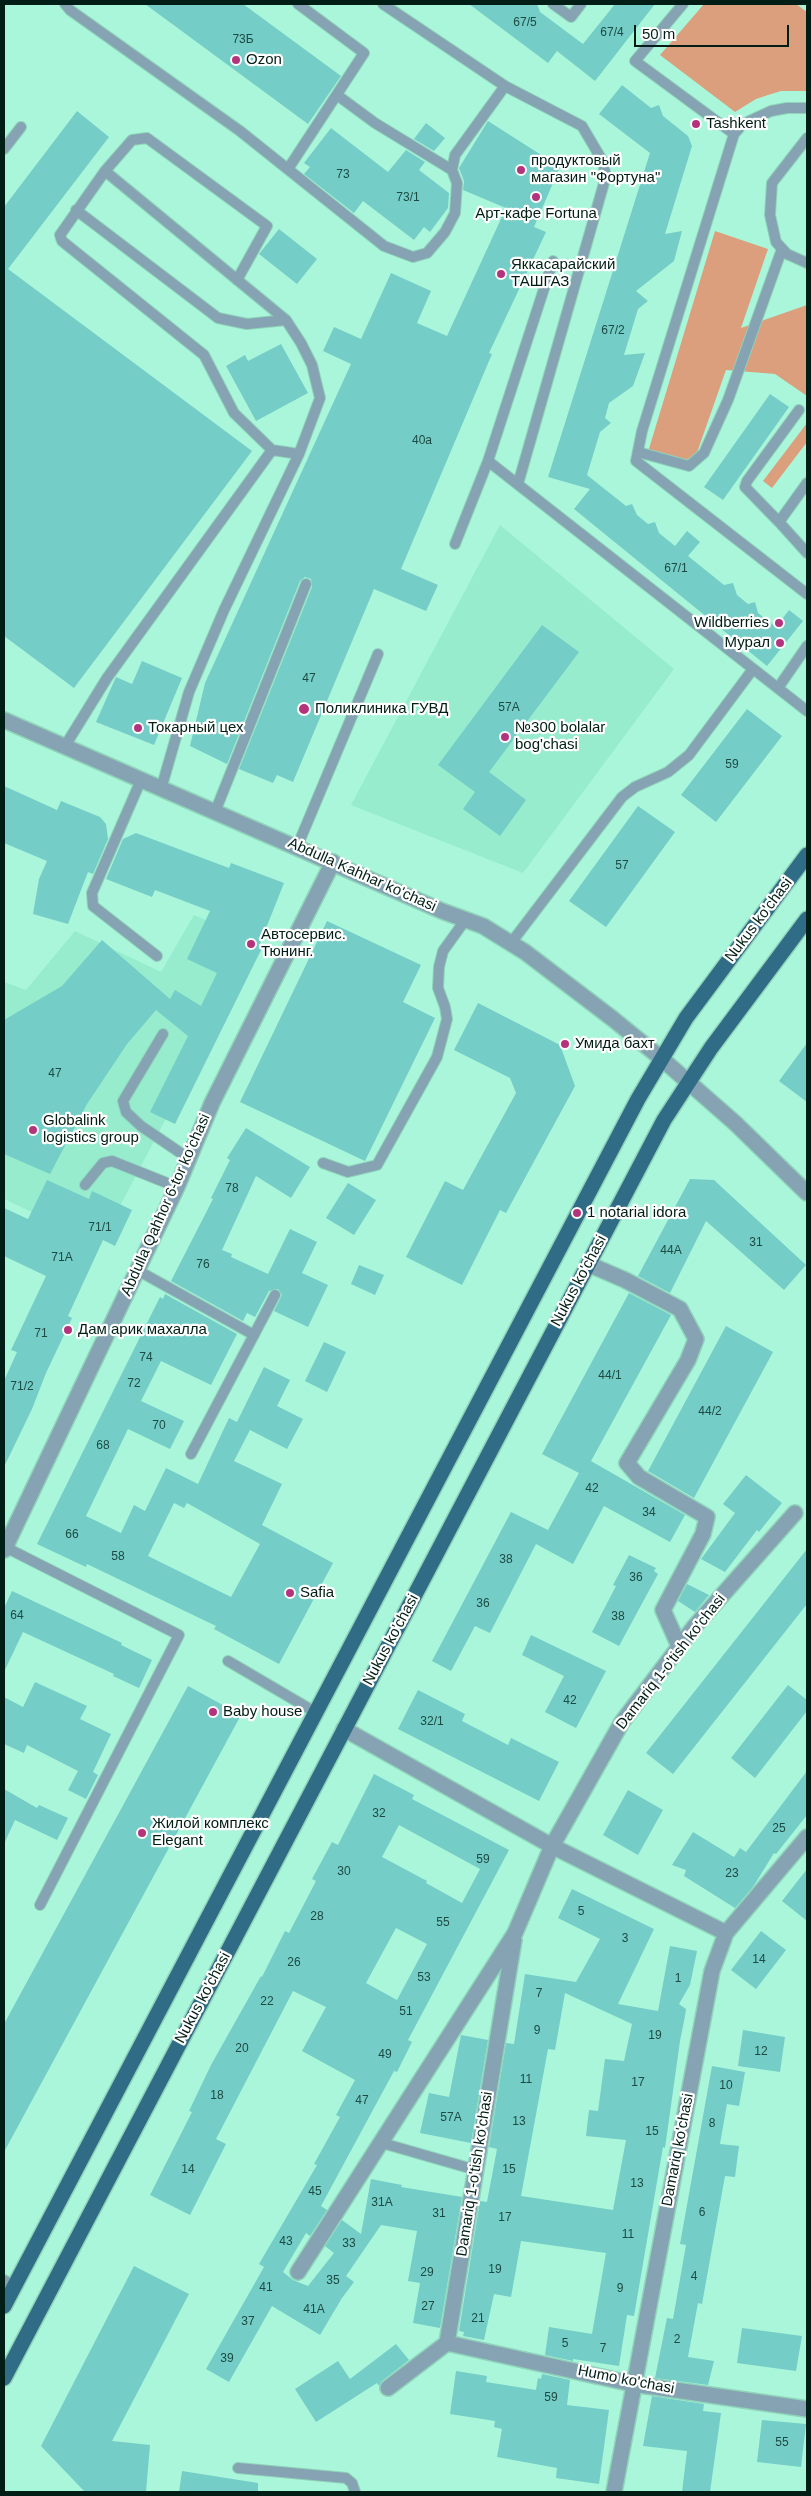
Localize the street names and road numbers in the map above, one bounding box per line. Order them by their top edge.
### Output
street label: Abdulla Kahhar ko'chasi [285,834,439,916]
street label: Nukus ko'chasi [722,874,796,966]
street label: Abdulla Qahhor 6-tor koʻchasi [118,1111,214,1299]
street label: Nukus ko'chasi [547,1232,611,1330]
street label: Nukus ko'chasi [359,1591,423,1689]
street label: Damariq 1-o'tish ko'chasi [613,1591,729,1733]
street label: Nukus ko'chasi [171,1949,235,2047]
street label: Damariq 1-o'tish ko'chasi [453,2090,497,2258]
street label: Damariq ko'chasi [658,2092,698,2208]
street label: Humo ko'chasi [576,2362,676,2398]

